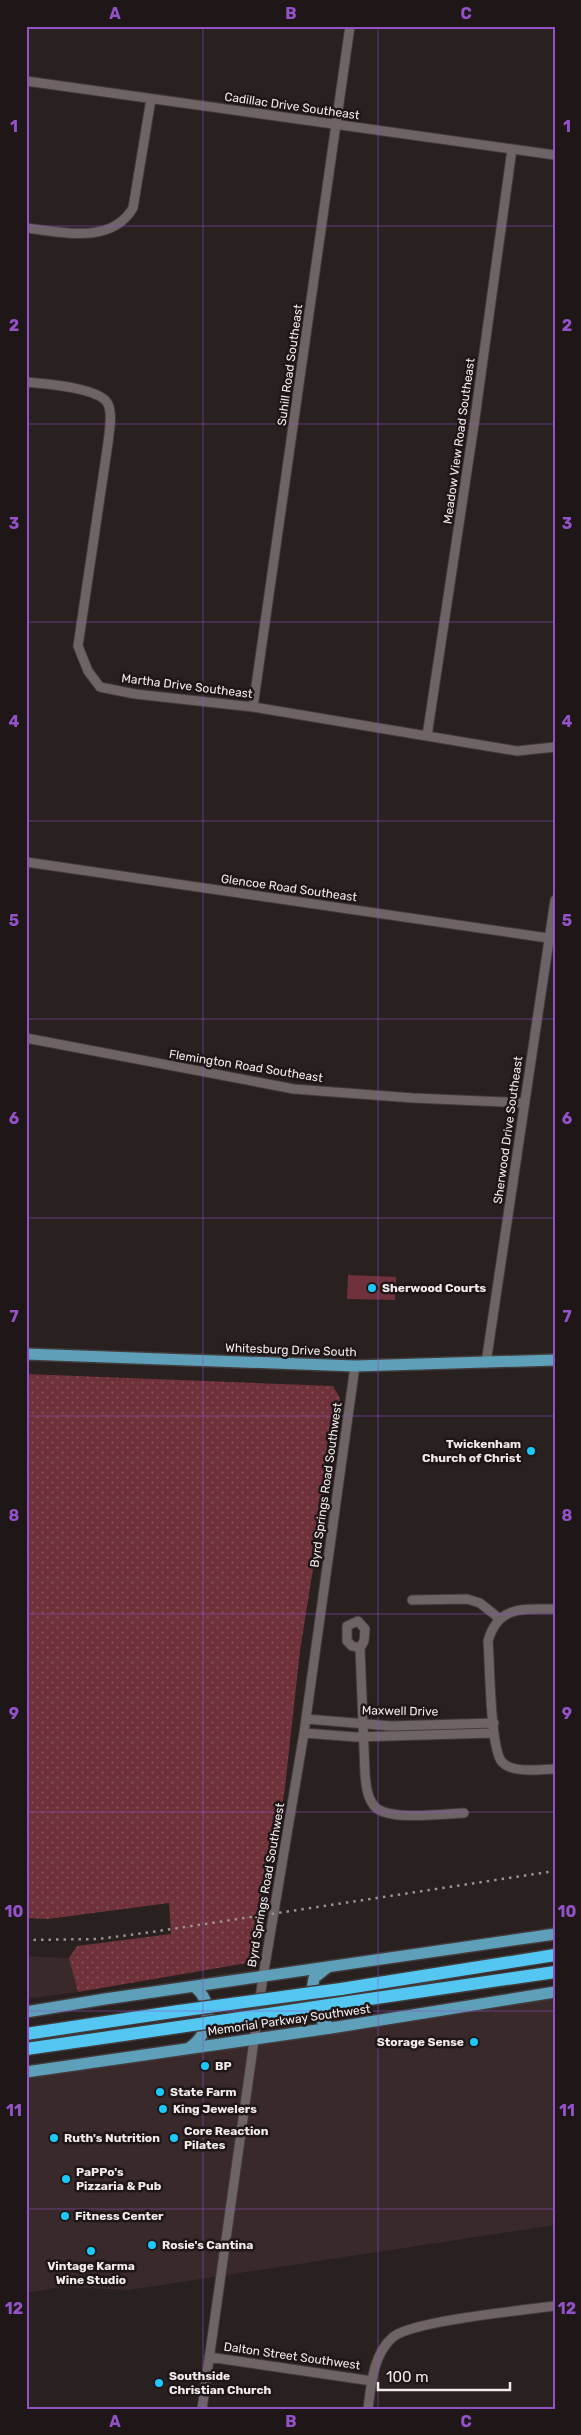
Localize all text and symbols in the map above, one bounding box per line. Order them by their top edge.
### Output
text: A [109,4,121,23]
text: B [285,4,297,23]
text: C [460,4,472,23]
street label: Cadillac Drive Southeast [224,90,361,122]
text: 1 [10,117,18,136]
text: 1 [563,117,571,136]
street label: Suhill Road Southeast [275,303,306,427]
text: 2 [9,316,19,335]
text: 2 [562,316,572,335]
street label: Meadow View Road Southeast [440,357,478,525]
text: 3 [9,514,19,533]
text: 3 [562,514,572,533]
street label: Martha Drive Southeast [121,671,254,701]
text: 4 [9,712,20,731]
text: 4 [562,712,573,731]
street label: Glencoe Road Southeast [220,872,358,905]
text: 5 [9,911,19,930]
text: 5 [562,911,572,930]
street label: Flemington Road Southeast [168,1047,324,1085]
street label: Sherwood Drive Southeast [491,1055,525,1205]
text: 6 [9,1109,19,1128]
text: 6 [562,1109,572,1128]
place label: Sherwood Courts [382,1281,486,1295]
marker: Sherwood Courts [366,1282,378,1294]
text: 7 [9,1307,19,1326]
text: 7 [562,1307,572,1326]
street label: Whitesburg Drive South [225,1341,357,1359]
street label: Byrd Springs Road Southwest [307,1401,345,1568]
place label: Twickenham Church of Christ [422,1437,521,1465]
marker: Twickenham Church of Christ [525,1445,537,1457]
text: 8 [9,1506,20,1525]
text: 8 [562,1506,573,1525]
street label: Maxwell Drive [362,1703,439,1719]
text: 9 [9,1704,19,1723]
text: 9 [562,1704,572,1723]
street label: Byrd Springs Road Southwest [245,1801,287,1968]
text: 10 [5,1902,24,1921]
text: 10 [558,1902,577,1921]
street label: Memorial Parkway Southwest [207,2002,372,2038]
place label: Storage Sense [377,2035,464,2049]
marker: Storage Sense [468,2036,480,2048]
place label: BP [215,2059,232,2073]
marker: BP [199,2060,211,2072]
place label: State Farm [170,2085,237,2099]
marker: State Farm [154,2086,166,2098]
text: 11 [6,2101,22,2120]
text: 11 [559,2101,575,2120]
place label: King Jewelers [173,2102,257,2116]
marker: King Jewelers [157,2103,169,2115]
place label: Core Reaction Pilates [184,2124,269,2152]
place label: Ruth's Nutrition [64,2131,160,2145]
marker: Ruth's Nutrition [48,2132,60,2144]
marker: Core Reaction Pilates [168,2132,180,2144]
place label: PaPPo's Pizzaria & Pub [76,2165,162,2193]
marker: PaPPo's Pizzaria & Pub [60,2173,72,2185]
place label: Fitness Center [75,2209,164,2223]
marker: Fitness Center [59,2210,71,2222]
place label: Rosie's Cantina [162,2238,253,2252]
marker: Rosie's Cantina [146,2239,158,2251]
marker: Vintage Karma Wine Studio [85,2245,97,2257]
place label: Vintage Karma Wine Studio [47,2259,135,2287]
text: 12 [5,2299,23,2318]
text: 12 [558,2299,576,2318]
street label: Dalton Street Southwest [223,2339,361,2373]
scale bar [378,2360,511,2392]
text: 100 m [386,2368,428,2386]
place label: Southside Christian Church [169,2369,271,2397]
marker: Southside Christian Church [153,2377,165,2389]
text: A [109,2412,121,2431]
text: B [285,2412,297,2431]
text: C [460,2412,472,2431]

